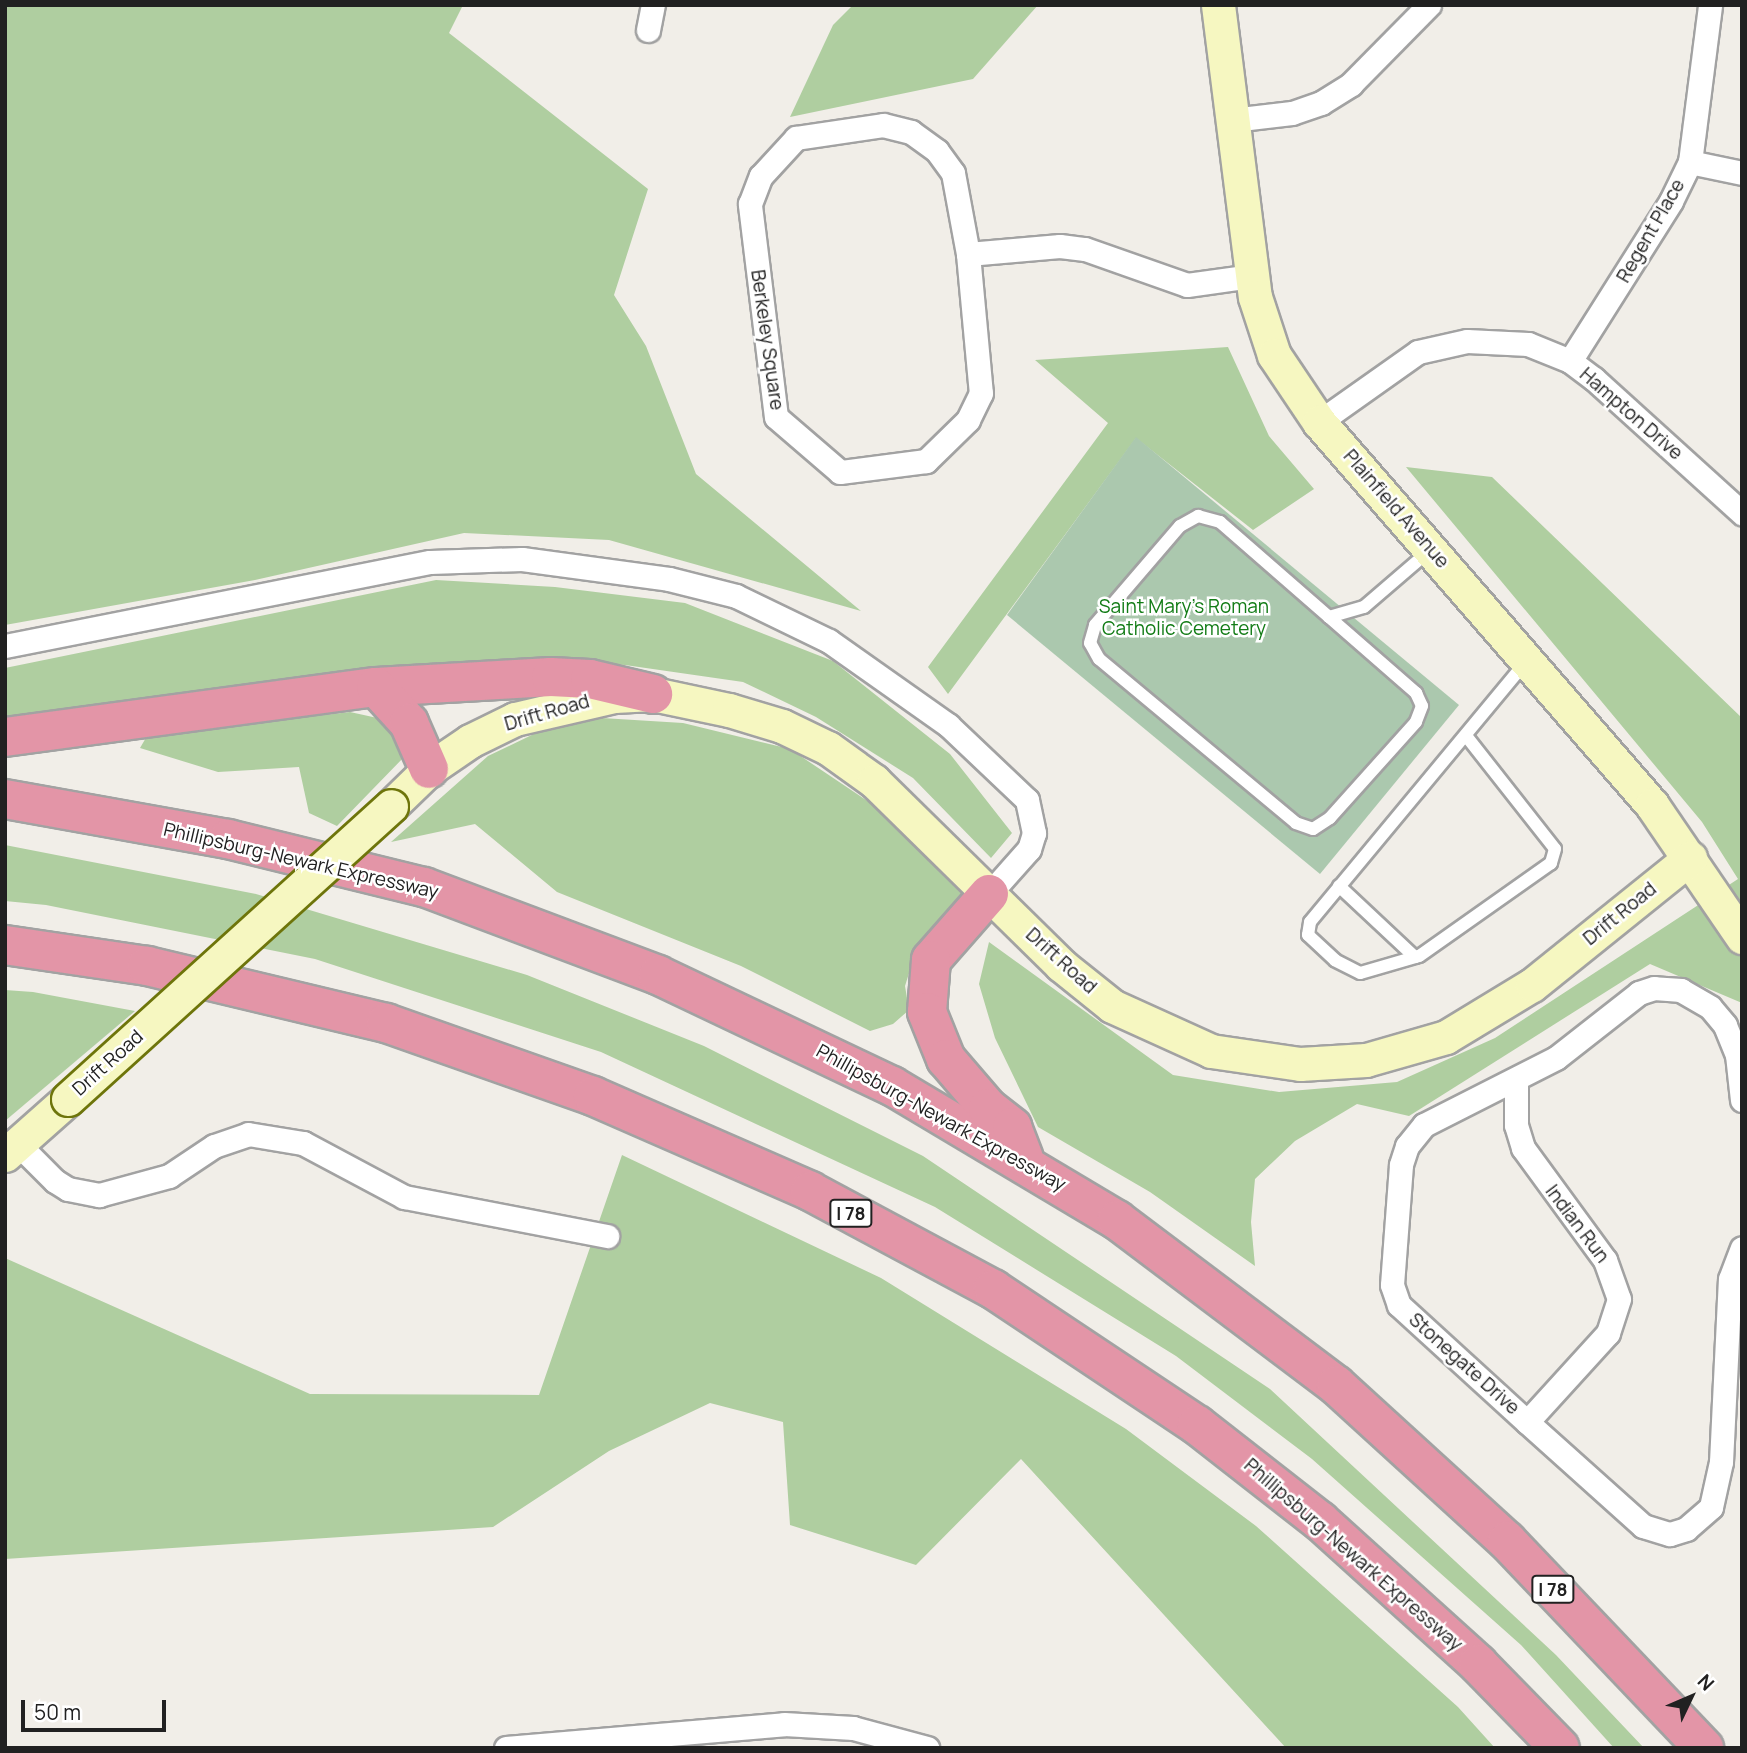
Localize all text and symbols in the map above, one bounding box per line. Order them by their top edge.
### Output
street label: Regent Place [1612,175,1690,287]
street label: Berkeley Square [746,268,788,412]
street label: Hampton Drive [1575,363,1687,465]
street label: Plainfield Avenue [1338,445,1454,573]
park label: Saint Mary's Roman Catholic Cemetery [1099,596,1269,640]
street label: Drift Road [502,690,592,736]
street label: Phillipsburg-Newark Expressway [161,818,441,904]
street label: Drift Road [1579,878,1661,950]
street label: Drift Road [1021,923,1101,999]
street label: Drift Road [68,1025,148,1101]
street label: Phillipsburg-Newark Expressway [812,1040,1070,1196]
street label: Indian Run [1540,1181,1614,1267]
road number: I 78 [828,1198,874,1228]
street label: Stonegate Drive [1404,1308,1524,1420]
street label: Phillipsburg-Newark Expressway [1239,1454,1467,1656]
road number: I 78 [1530,1574,1576,1604]
north arrow [1656,1662,1726,1732]
text: N [1692,1668,1720,1696]
scale bar [24,1686,170,1730]
text: 50 m [34,1698,81,1726]

